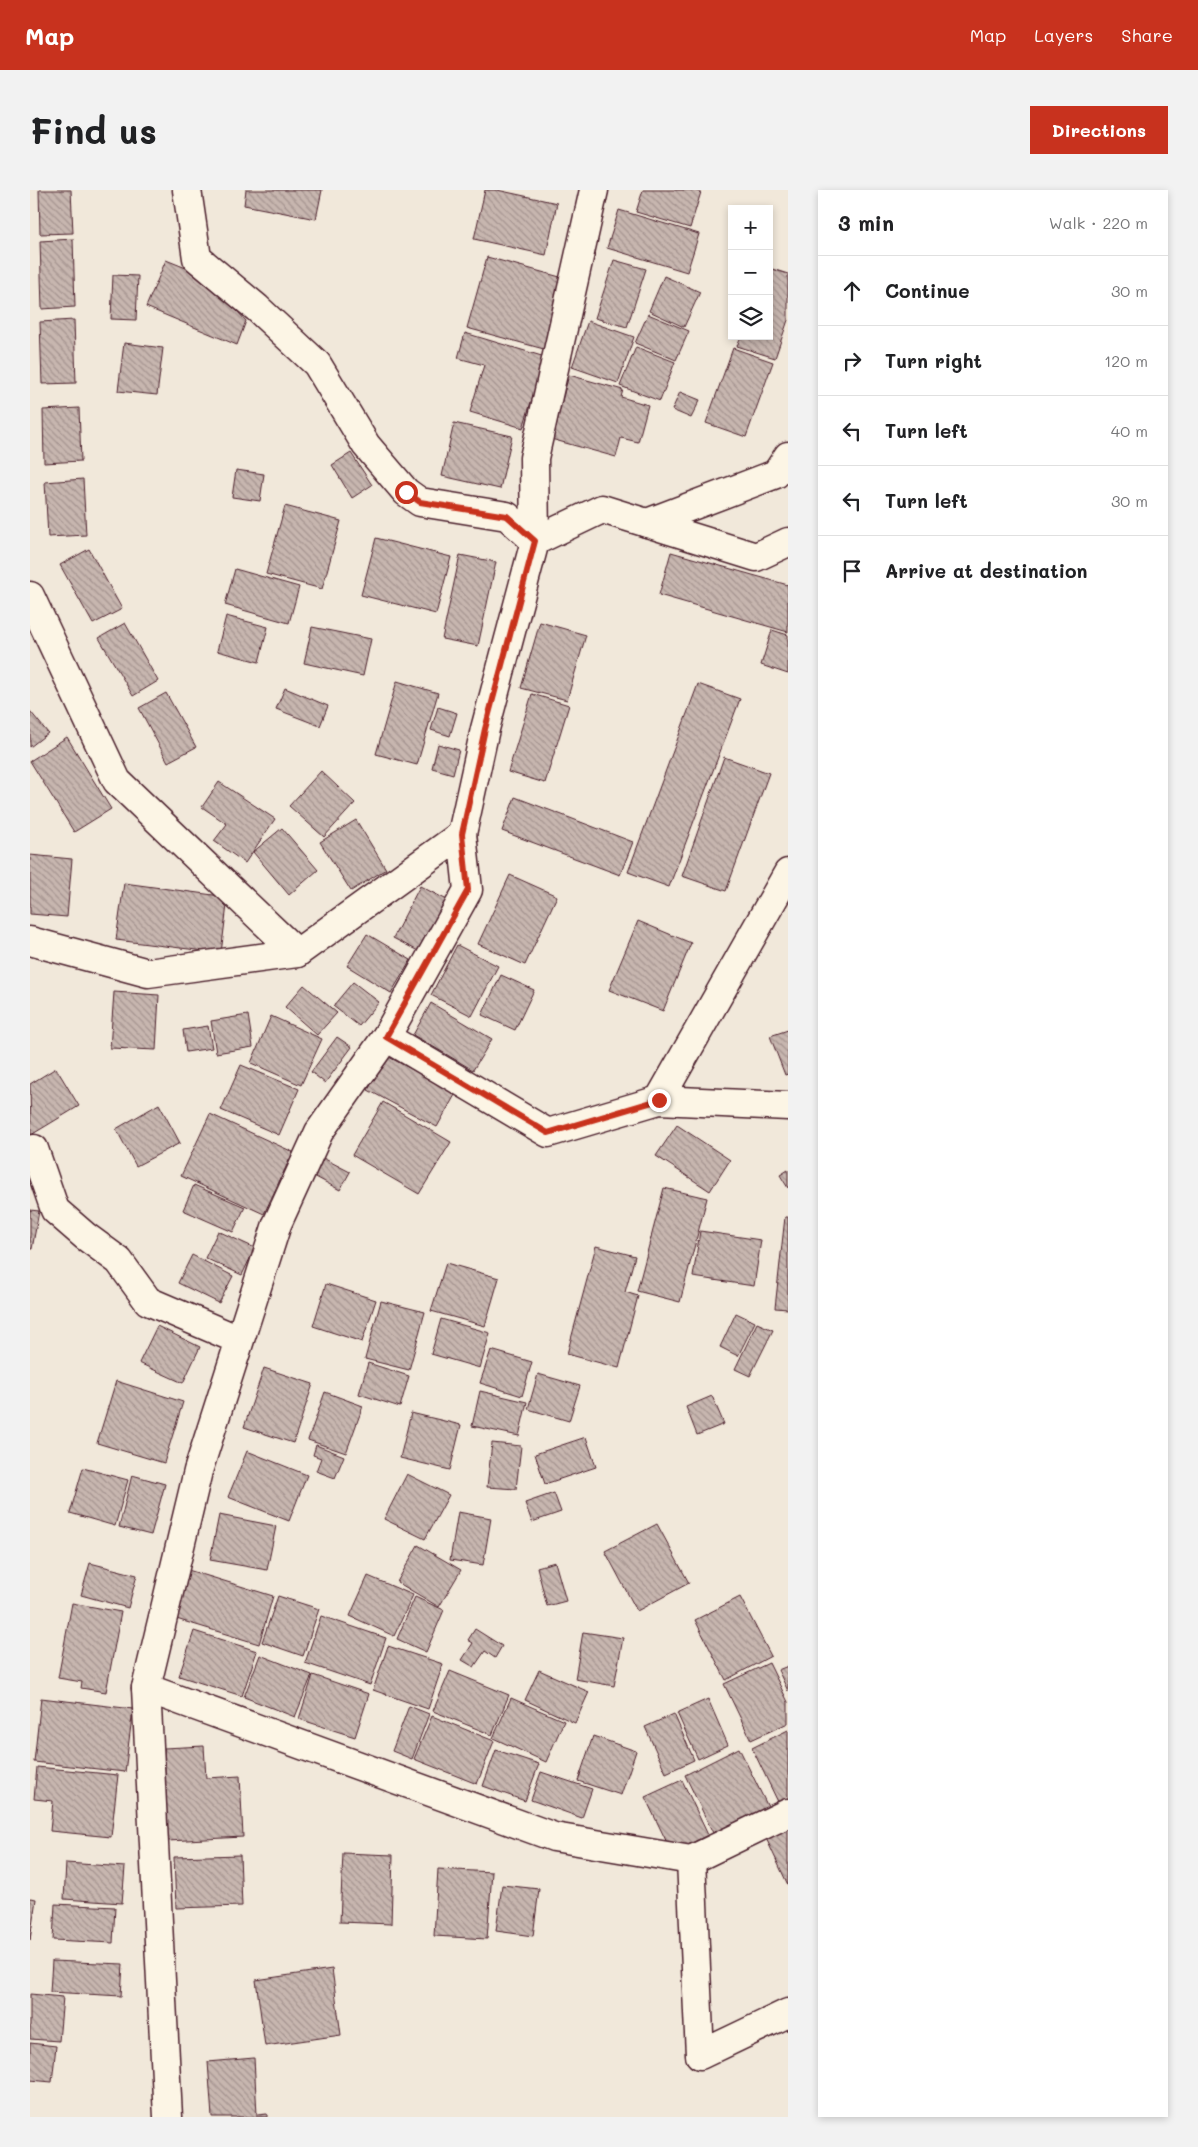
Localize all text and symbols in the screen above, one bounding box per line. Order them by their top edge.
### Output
text: Map [25,20,74,51]
text: Map [970,23,1006,47]
text: Layers [1034,23,1093,47]
text: Share [1121,23,1173,47]
button: Directions [1030,106,1168,154]
text: Find us [30,107,157,153]
map controls [728,205,773,340]
button: + [728,205,773,250]
text: 3 min [838,209,894,236]
text: Walk · 220 m [1049,212,1148,233]
button: − [728,250,773,295]
icon: ahead [838,277,866,305]
text: Continue [885,278,970,303]
text: 30 m [1111,280,1148,301]
button: layers [728,295,773,340]
icon: right [838,347,866,375]
text: Turn right [885,348,982,373]
text: 120 m [1104,350,1148,371]
icon: left [838,417,866,445]
text: Turn left [885,418,968,443]
text: 40 m [1111,420,1148,441]
route start [395,481,418,504]
icon: left [838,487,866,515]
text: Turn left [885,488,968,513]
text: 30 m [1111,490,1148,511]
icon: arrive [838,557,866,585]
text: Arrive at destination [885,558,1088,583]
route end [648,1089,671,1112]

